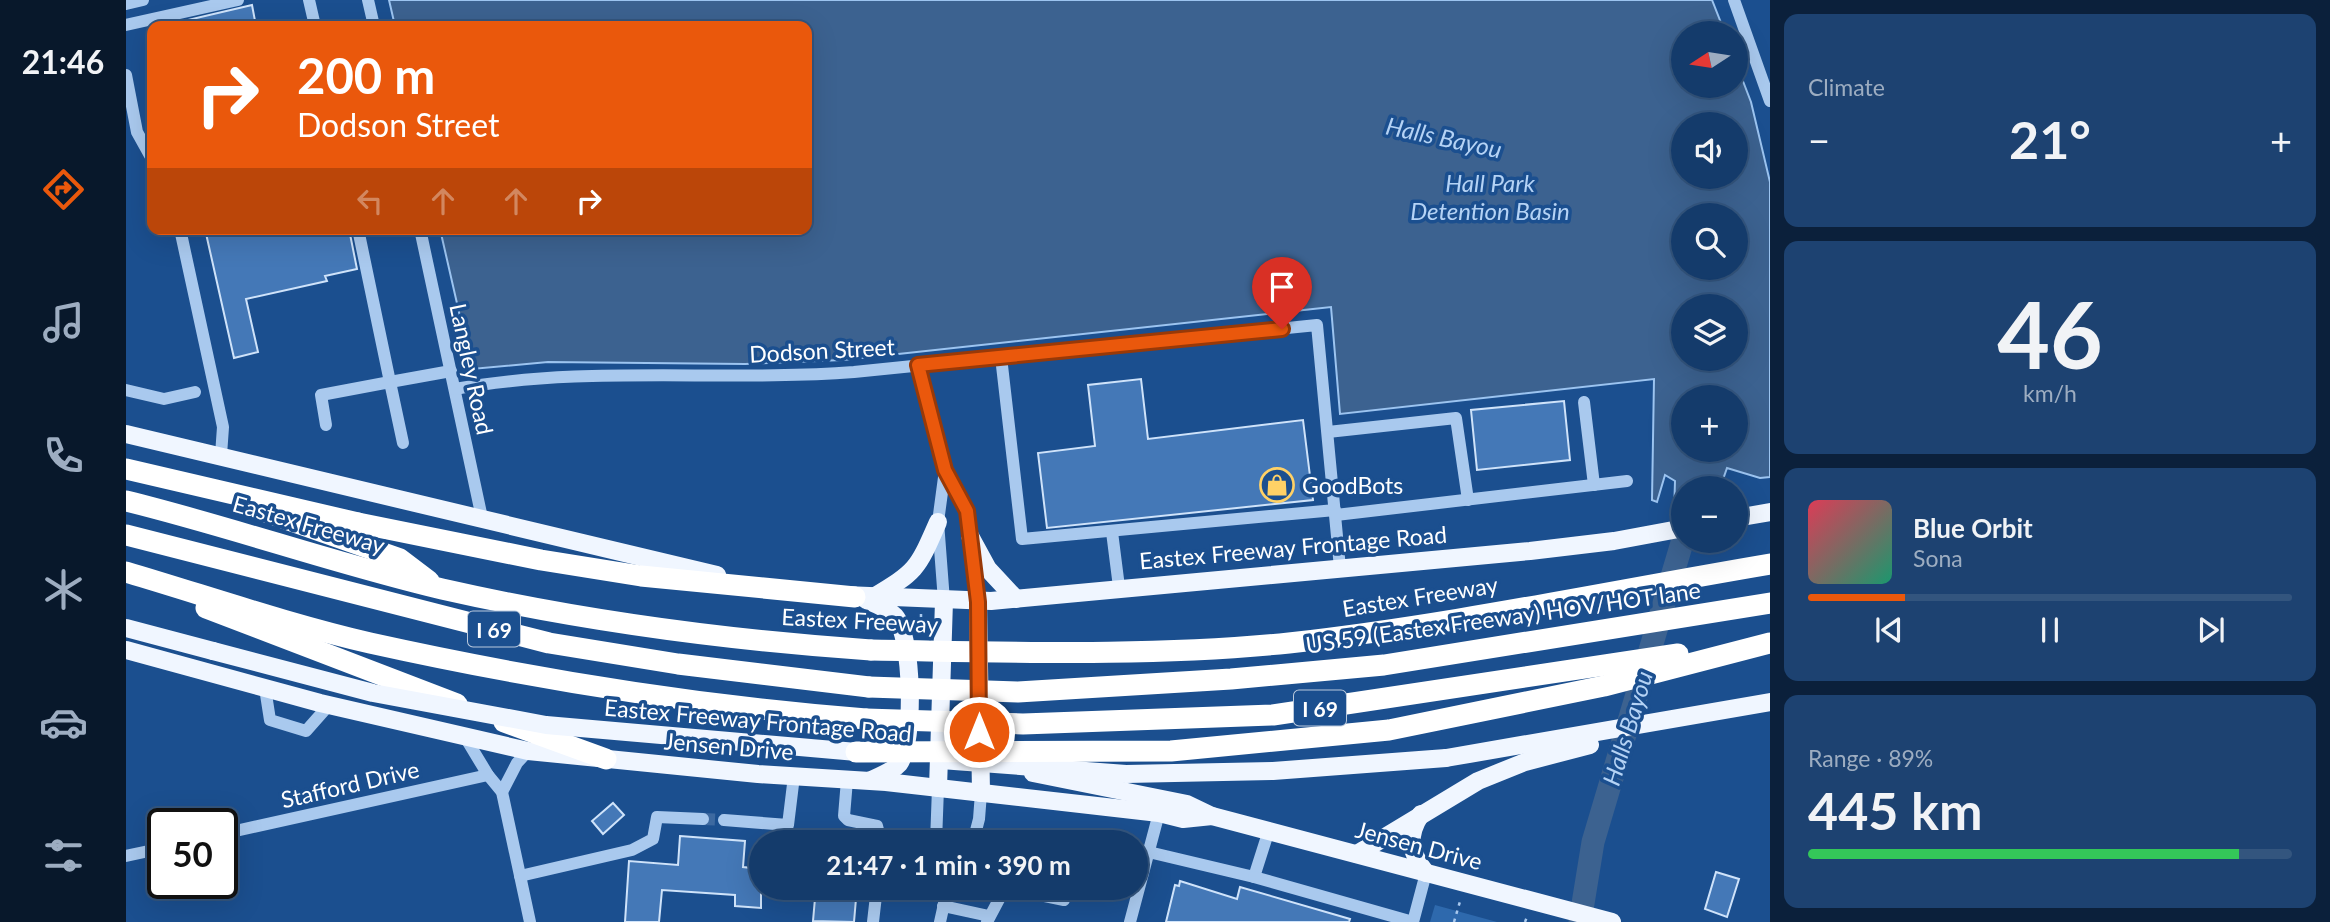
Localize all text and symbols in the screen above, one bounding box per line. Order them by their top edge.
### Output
north arrow [1671,21,1748,98]
map controls [1671,21,1748,553]
text: 21:46 [22,42,104,81]
text: 200 m [297,46,435,104]
icon: right [182,49,273,140]
text: Climate [1808,73,1885,101]
text: Dodson Street [297,105,499,144]
text: 21° [2009,108,2091,170]
water label: Halls Bayou [1383,111,1505,163]
button: sound [1671,112,1748,189]
text: − [1808,117,1830,163]
text: + [2270,117,2292,163]
icon: directions [39,165,88,214]
water label: Hall Park Detention Basin [1410,168,1570,225]
icon: left [351,182,389,220]
icon: ahead [424,182,462,220]
icon: ahead [497,182,535,220]
icon: right [570,182,608,220]
button: search [1671,203,1748,280]
pin [1252,257,1312,329]
icon: arrive [1263,268,1301,306]
text: 46 [1997,279,2103,388]
button: layers [1671,294,1748,371]
icon: music [39,298,88,347]
street label: Langley Road [444,301,500,437]
street label: Dodson Street [749,332,896,368]
text: km/h [2023,379,2077,407]
button: + [1671,385,1748,462]
icon: phone [39,431,88,480]
shop icon: GoodBots [1258,466,1296,504]
place label: GoodBots [1302,471,1403,499]
button: − [1671,476,1748,553]
street label: Eastex Freeway [230,489,388,559]
text: Blue Orbit [1913,512,2033,544]
street label: Eastex Freeway Frontage Road [1138,520,1448,574]
text: Sona [1913,544,1963,572]
icon: climate [39,565,88,614]
street label: Eastex Freeway [1340,570,1500,622]
street label: US 59 (Eastex Freeway) HOV/HOT lane [1304,575,1702,659]
street label: Eastex Freeway [781,602,939,638]
icon: previous [1870,611,1908,649]
icon: pause [2031,611,2069,649]
icon: next [2192,611,2230,649]
road number: I 69 [468,612,520,646]
water label: Halls Bayou [1596,667,1658,789]
road number: I 69 [1294,690,1346,726]
street label: Eastex Freeway Frontage Road [603,693,913,747]
position arrow [942,695,1016,769]
icon: car [39,698,88,747]
street label: Jensen Drive [663,726,795,766]
text: Range · 89% [1808,744,1933,772]
street label: Stafford Drive [278,755,422,813]
text: 445 km [1808,779,1982,841]
speed limit sign: 50 [147,808,238,899]
street label: Jensen Drive [1353,815,1485,875]
icon: filters [39,831,88,880]
text: 21:47 · 1 min · 390 m [826,849,1071,881]

